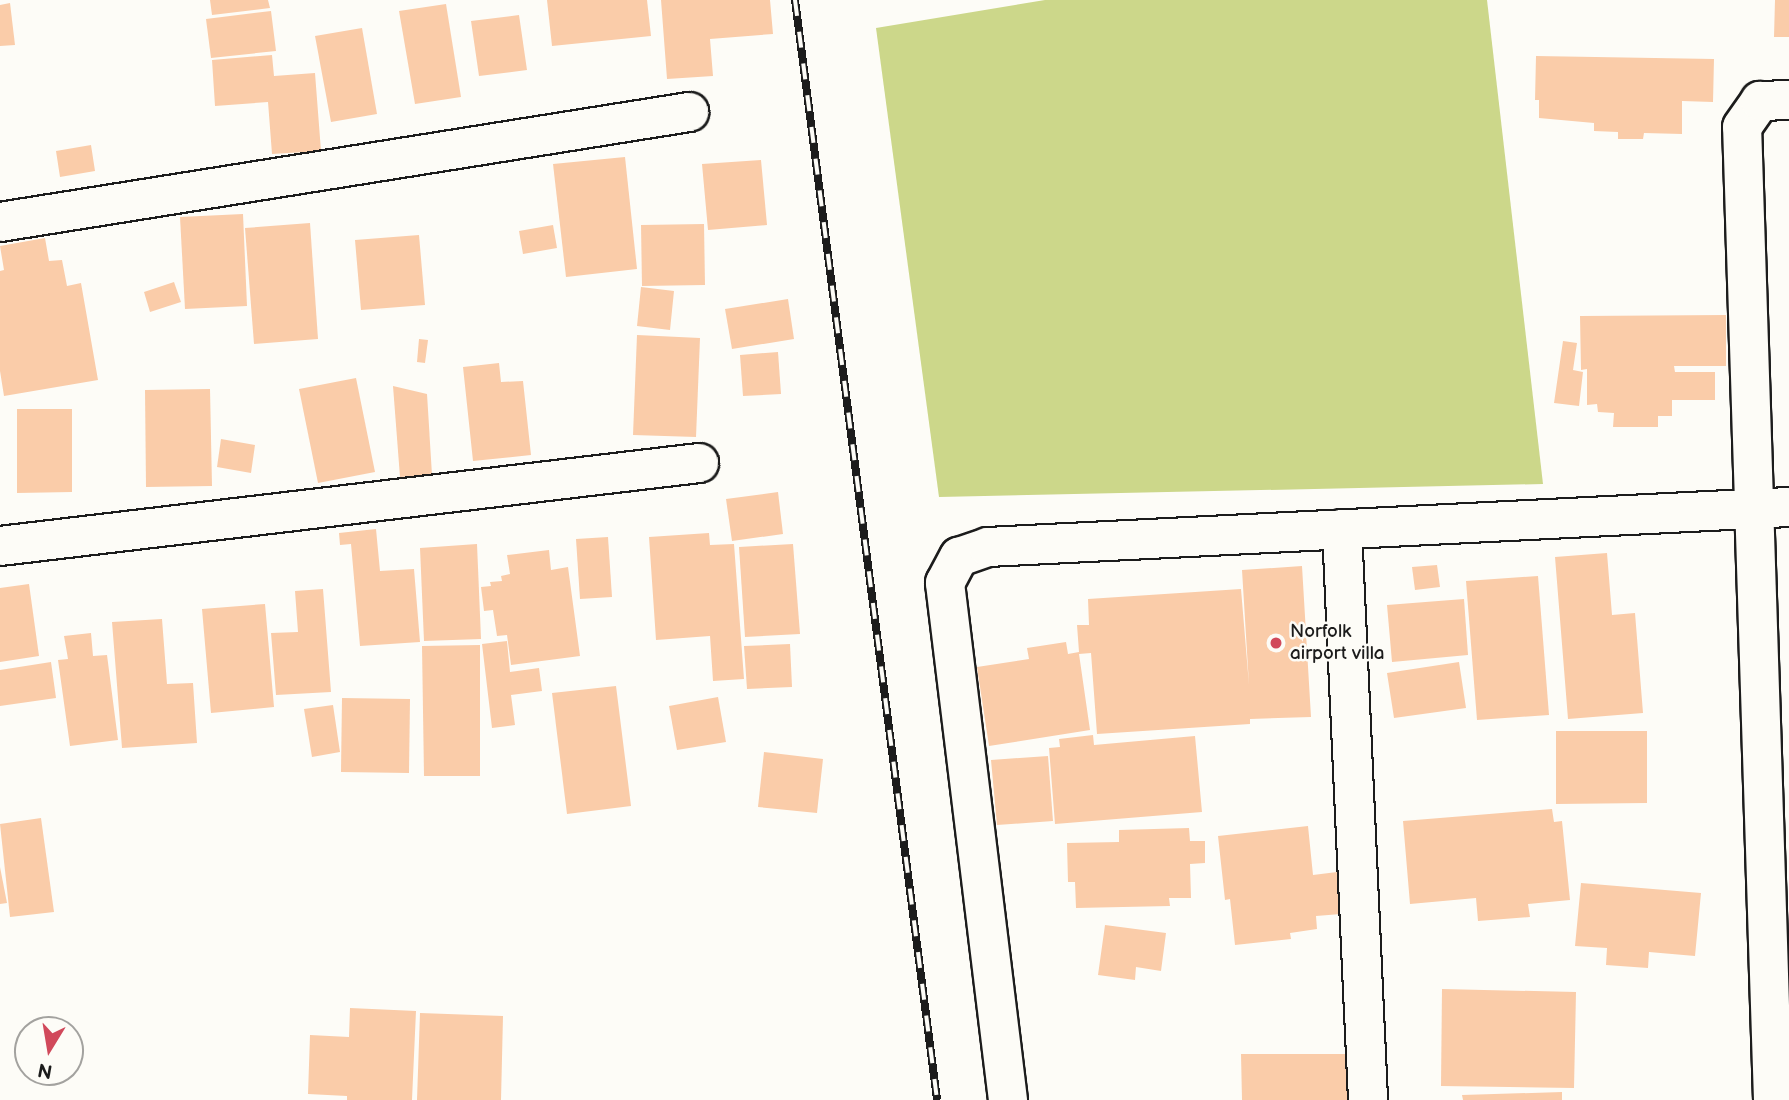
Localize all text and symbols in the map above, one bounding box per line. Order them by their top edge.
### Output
place label: Norfolk airport villa [1290,621,1385,665]
marker: Norfolk airport villa [1268,635,1284,651]
north arrow [14,1016,84,1086]
text: N [36,1057,54,1083]

